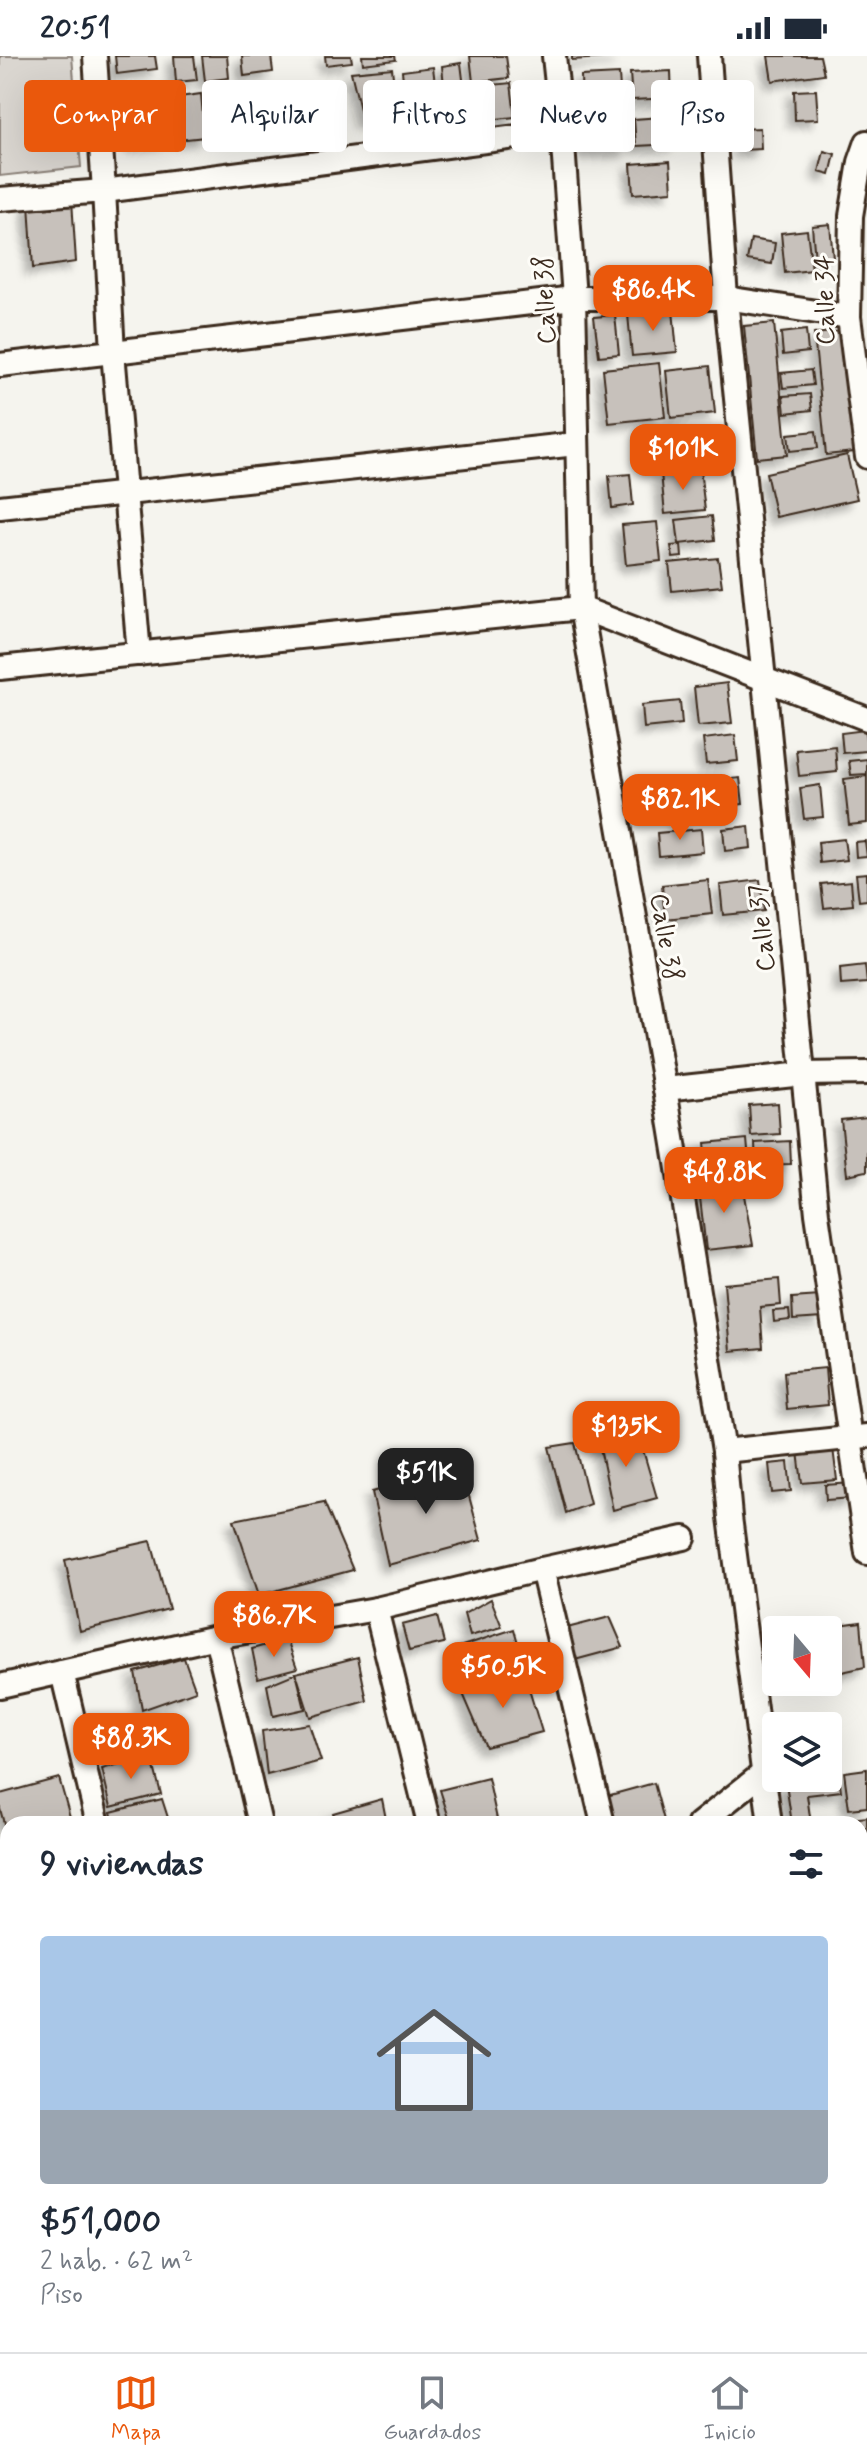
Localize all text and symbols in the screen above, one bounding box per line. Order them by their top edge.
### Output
text: 20:51 [40,9,111,48]
chip: Comprar [24,80,186,152]
chip: Alquilar [202,80,347,152]
chip: Filtros [363,80,495,152]
chip: Nuevo [511,80,635,152]
chip: Piso [651,80,754,152]
street label: Calle 34 [808,254,844,345]
street label: Calle 38 [527,255,565,345]
pin: $86.4K [588,265,718,333]
text: $86.4K [611,274,695,308]
pin: $101K [627,424,739,492]
text: $101K [648,433,718,467]
pin: $82.1K [615,774,745,842]
text: $82.1K [640,783,720,817]
street label: Calle 37 [741,882,784,973]
street label: Calle 38 [641,891,689,984]
pin: $48.8K [659,1147,789,1215]
text: $48.8K [682,1156,766,1190]
pin: $135K [570,1401,682,1469]
text: $135K [591,1410,661,1444]
pin: $51K [379,1448,473,1516]
text: $51K [396,1457,456,1491]
pin: $86.7K [209,1591,339,1659]
text: $86.7K [232,1600,316,1634]
north arrow [762,1616,842,1696]
map controls [762,1616,842,1792]
pin: $50.5K [438,1642,568,1710]
text: $50.5K [460,1651,546,1685]
button: layers [762,1712,842,1792]
pin: $88.3K [66,1713,196,1781]
text: $88.3K [91,1722,171,1756]
text: 9 viviendas [40,1842,204,1887]
icon: filters [784,1842,828,1886]
icon: home [362,1988,506,2132]
text: $51,000 [40,2200,161,2245]
text: 2 hab. · 62 m² [40,2245,193,2279]
text: Piso [40,2279,83,2313]
tab: Mapa [111,2371,161,2447]
tab: Guardados [383,2371,481,2447]
tab: Inicio [703,2371,756,2447]

